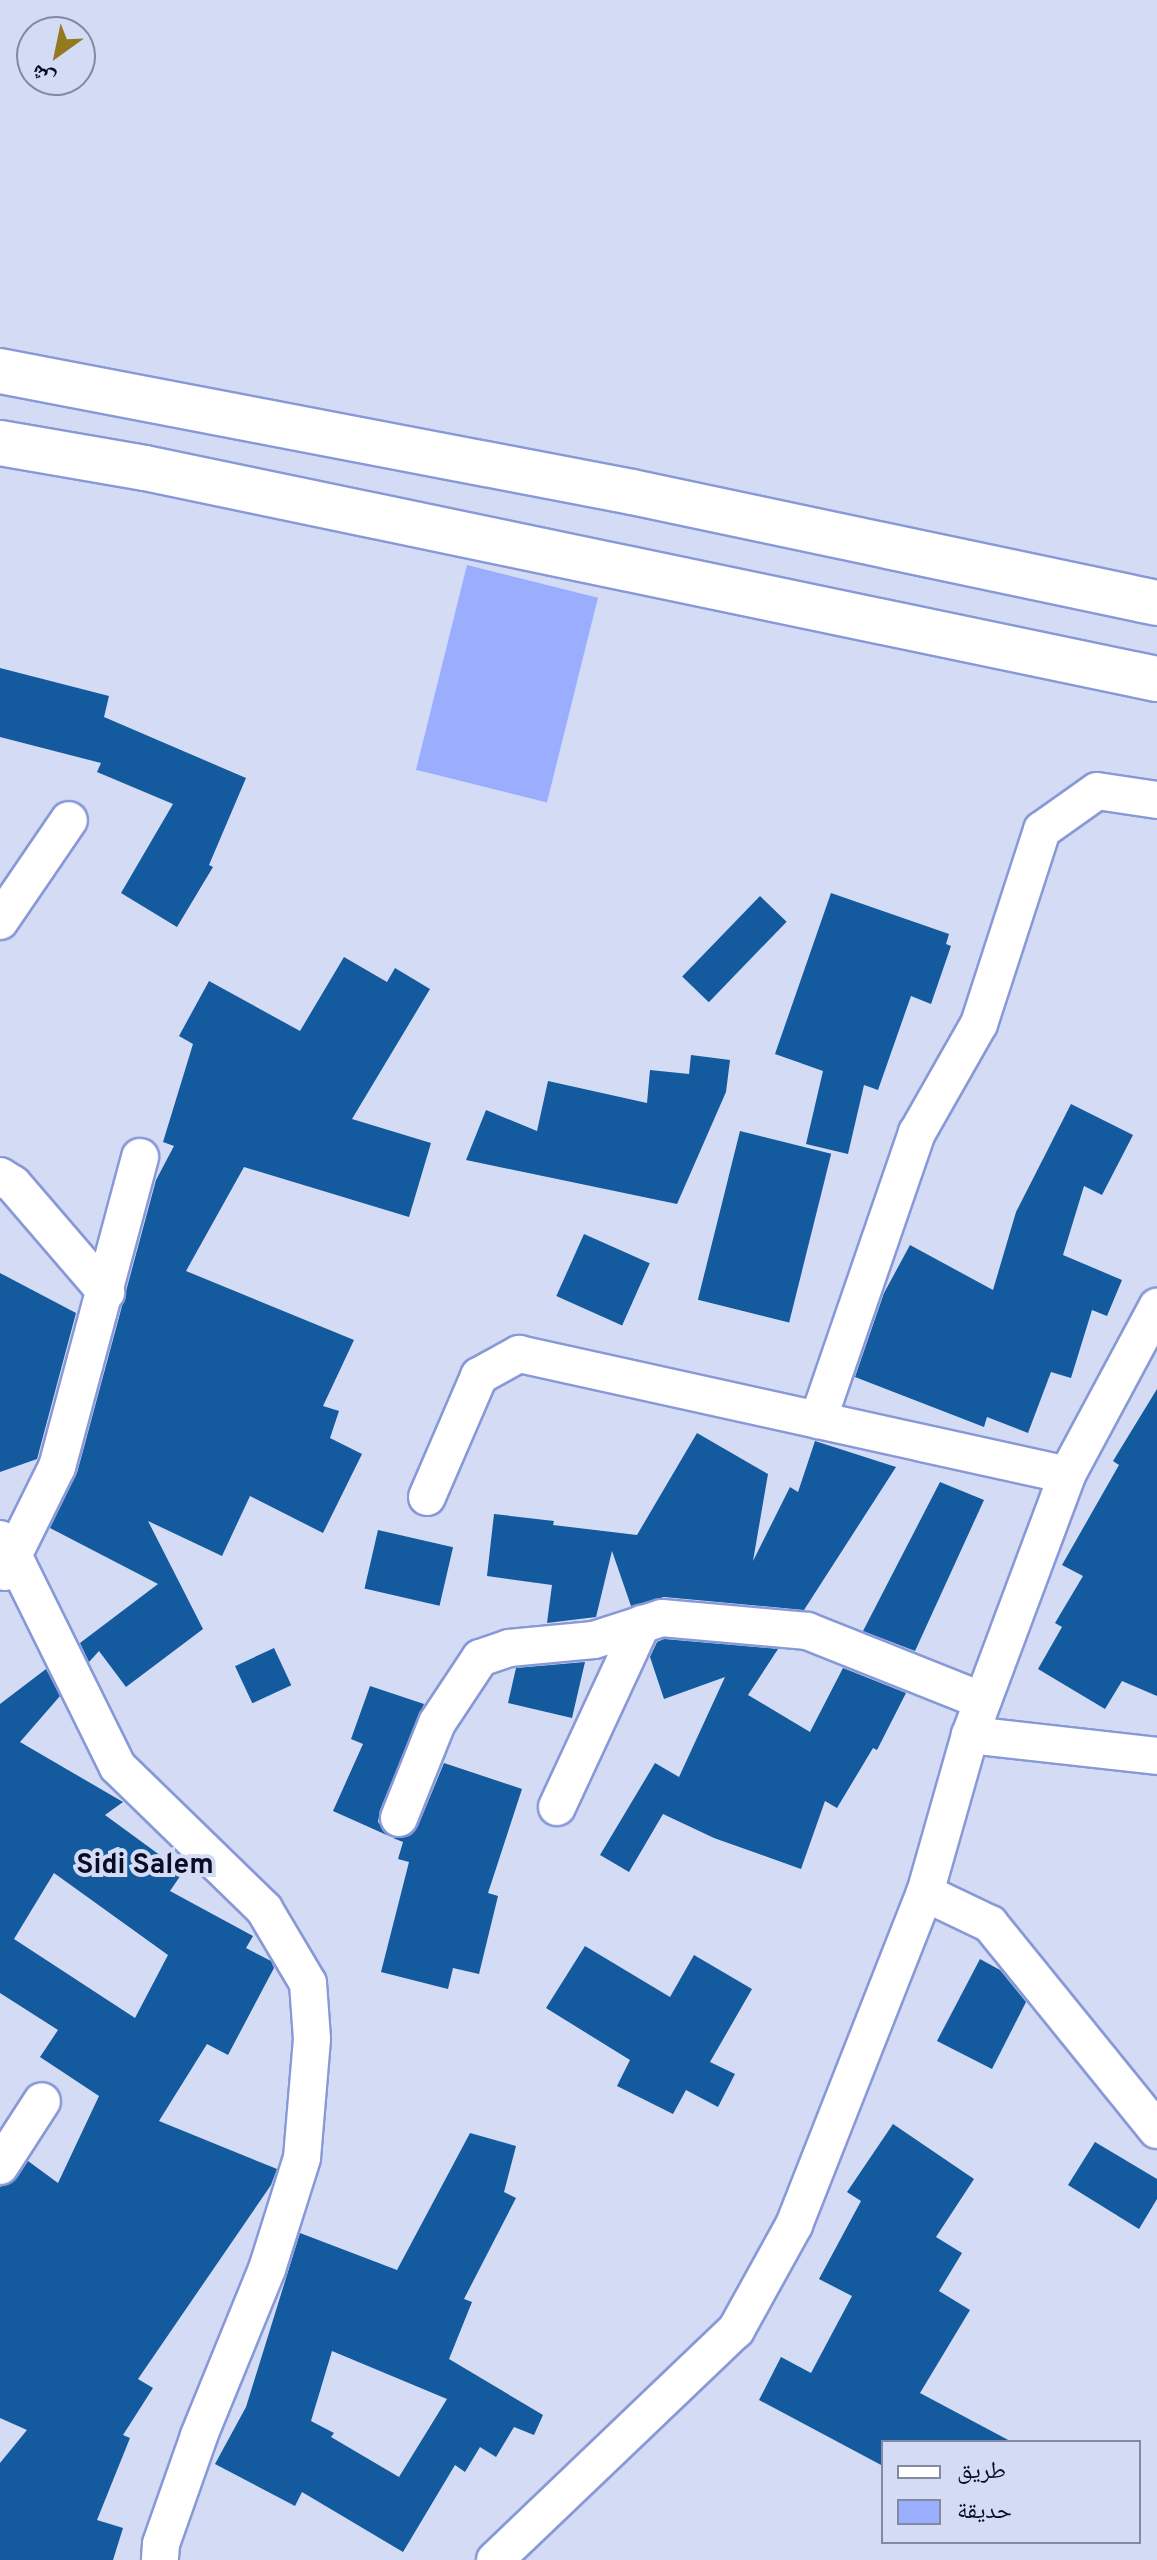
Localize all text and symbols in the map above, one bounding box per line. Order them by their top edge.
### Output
north arrow [16,16,96,96]
text: ش [27,57,61,93]
district label: Sidi Salem [76,1849,214,1883]
legend [881,2440,1141,2544]
text: طريق [957,2457,1006,2487]
text: حديقة [957,2497,1012,2527]

